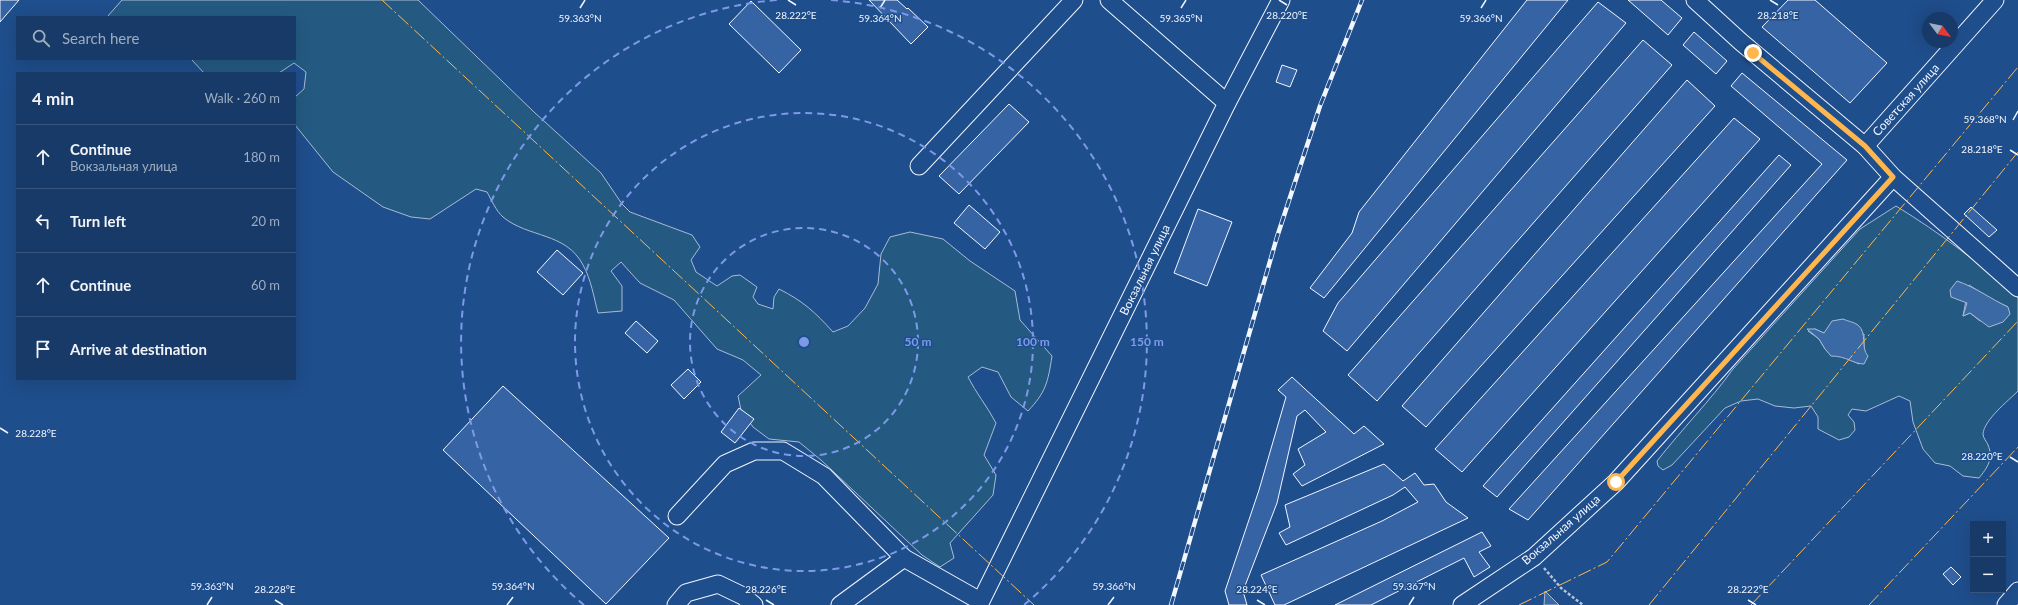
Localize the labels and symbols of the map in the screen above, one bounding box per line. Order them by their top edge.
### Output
text: 28.222°E [775,9,817,21]
text: 28.220°E [1266,9,1308,21]
text: 28.218°E [1757,9,1799,21]
text: 59.363°N [558,12,602,24]
text: 59.364°N [858,12,902,24]
text: 59.365°N [1159,12,1203,24]
text: 59.366°N [1459,12,1503,24]
north arrow [1922,12,1958,48]
route end [1744,44,1762,62]
street label: Советская улица [1869,60,1942,139]
text: 59.368°N [1963,113,2007,125]
text: 28.218°E [1961,143,2003,155]
street label: Вокзальная улица [1116,222,1173,318]
text: 50 m [905,334,931,349]
text: 100 m [1016,334,1050,349]
text: 150 m [1130,334,1164,349]
centre of rings [797,335,811,349]
text: 28.228°E [15,427,57,439]
text: 28.220°E [1961,450,2003,462]
route start [1607,473,1625,491]
street label: Вокзальная улица [1518,491,1603,568]
text: 59.363°N [190,580,234,592]
text: 59.364°N [491,580,535,592]
text: 59.366°N [1092,580,1136,592]
text: 59.367°N [1392,580,1436,592]
text: 28.228°E [254,583,296,595]
text: 28.226°E [745,583,787,595]
text: 28.224°E [1236,583,1278,595]
text: 28.222°E [1727,583,1769,595]

